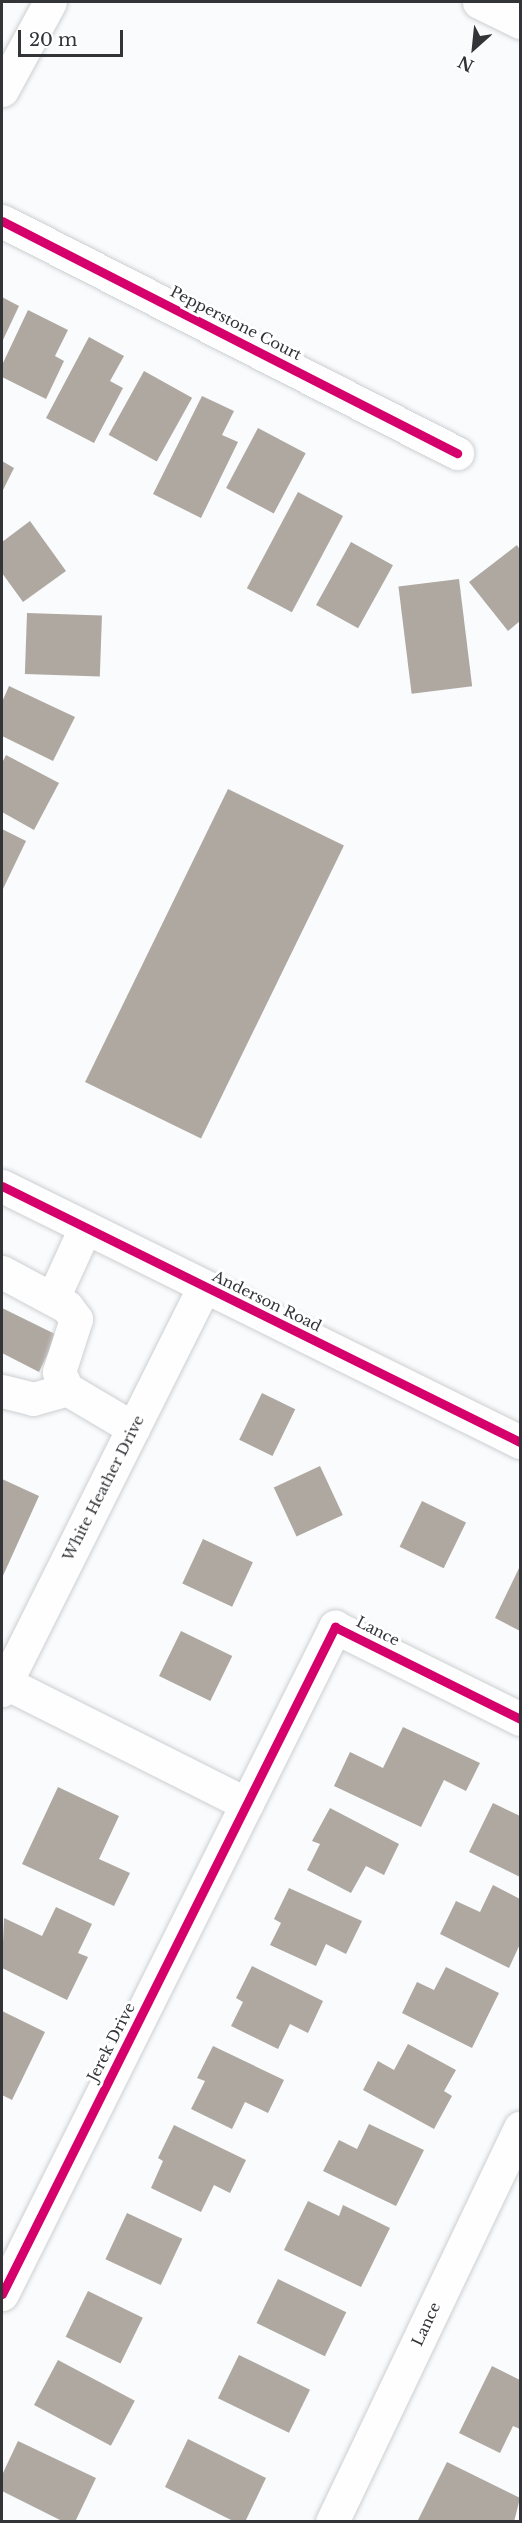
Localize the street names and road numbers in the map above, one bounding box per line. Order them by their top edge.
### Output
street label: Pepperstone Court [167,282,305,364]
street label: Anderson Road [210,1267,324,1335]
street label: White Heather Drive [58,1412,148,1564]
street label: Lance [353,1612,403,1650]
street label: Jerek Drive [83,2000,139,2084]
street label: Lance [408,2299,444,2349]

